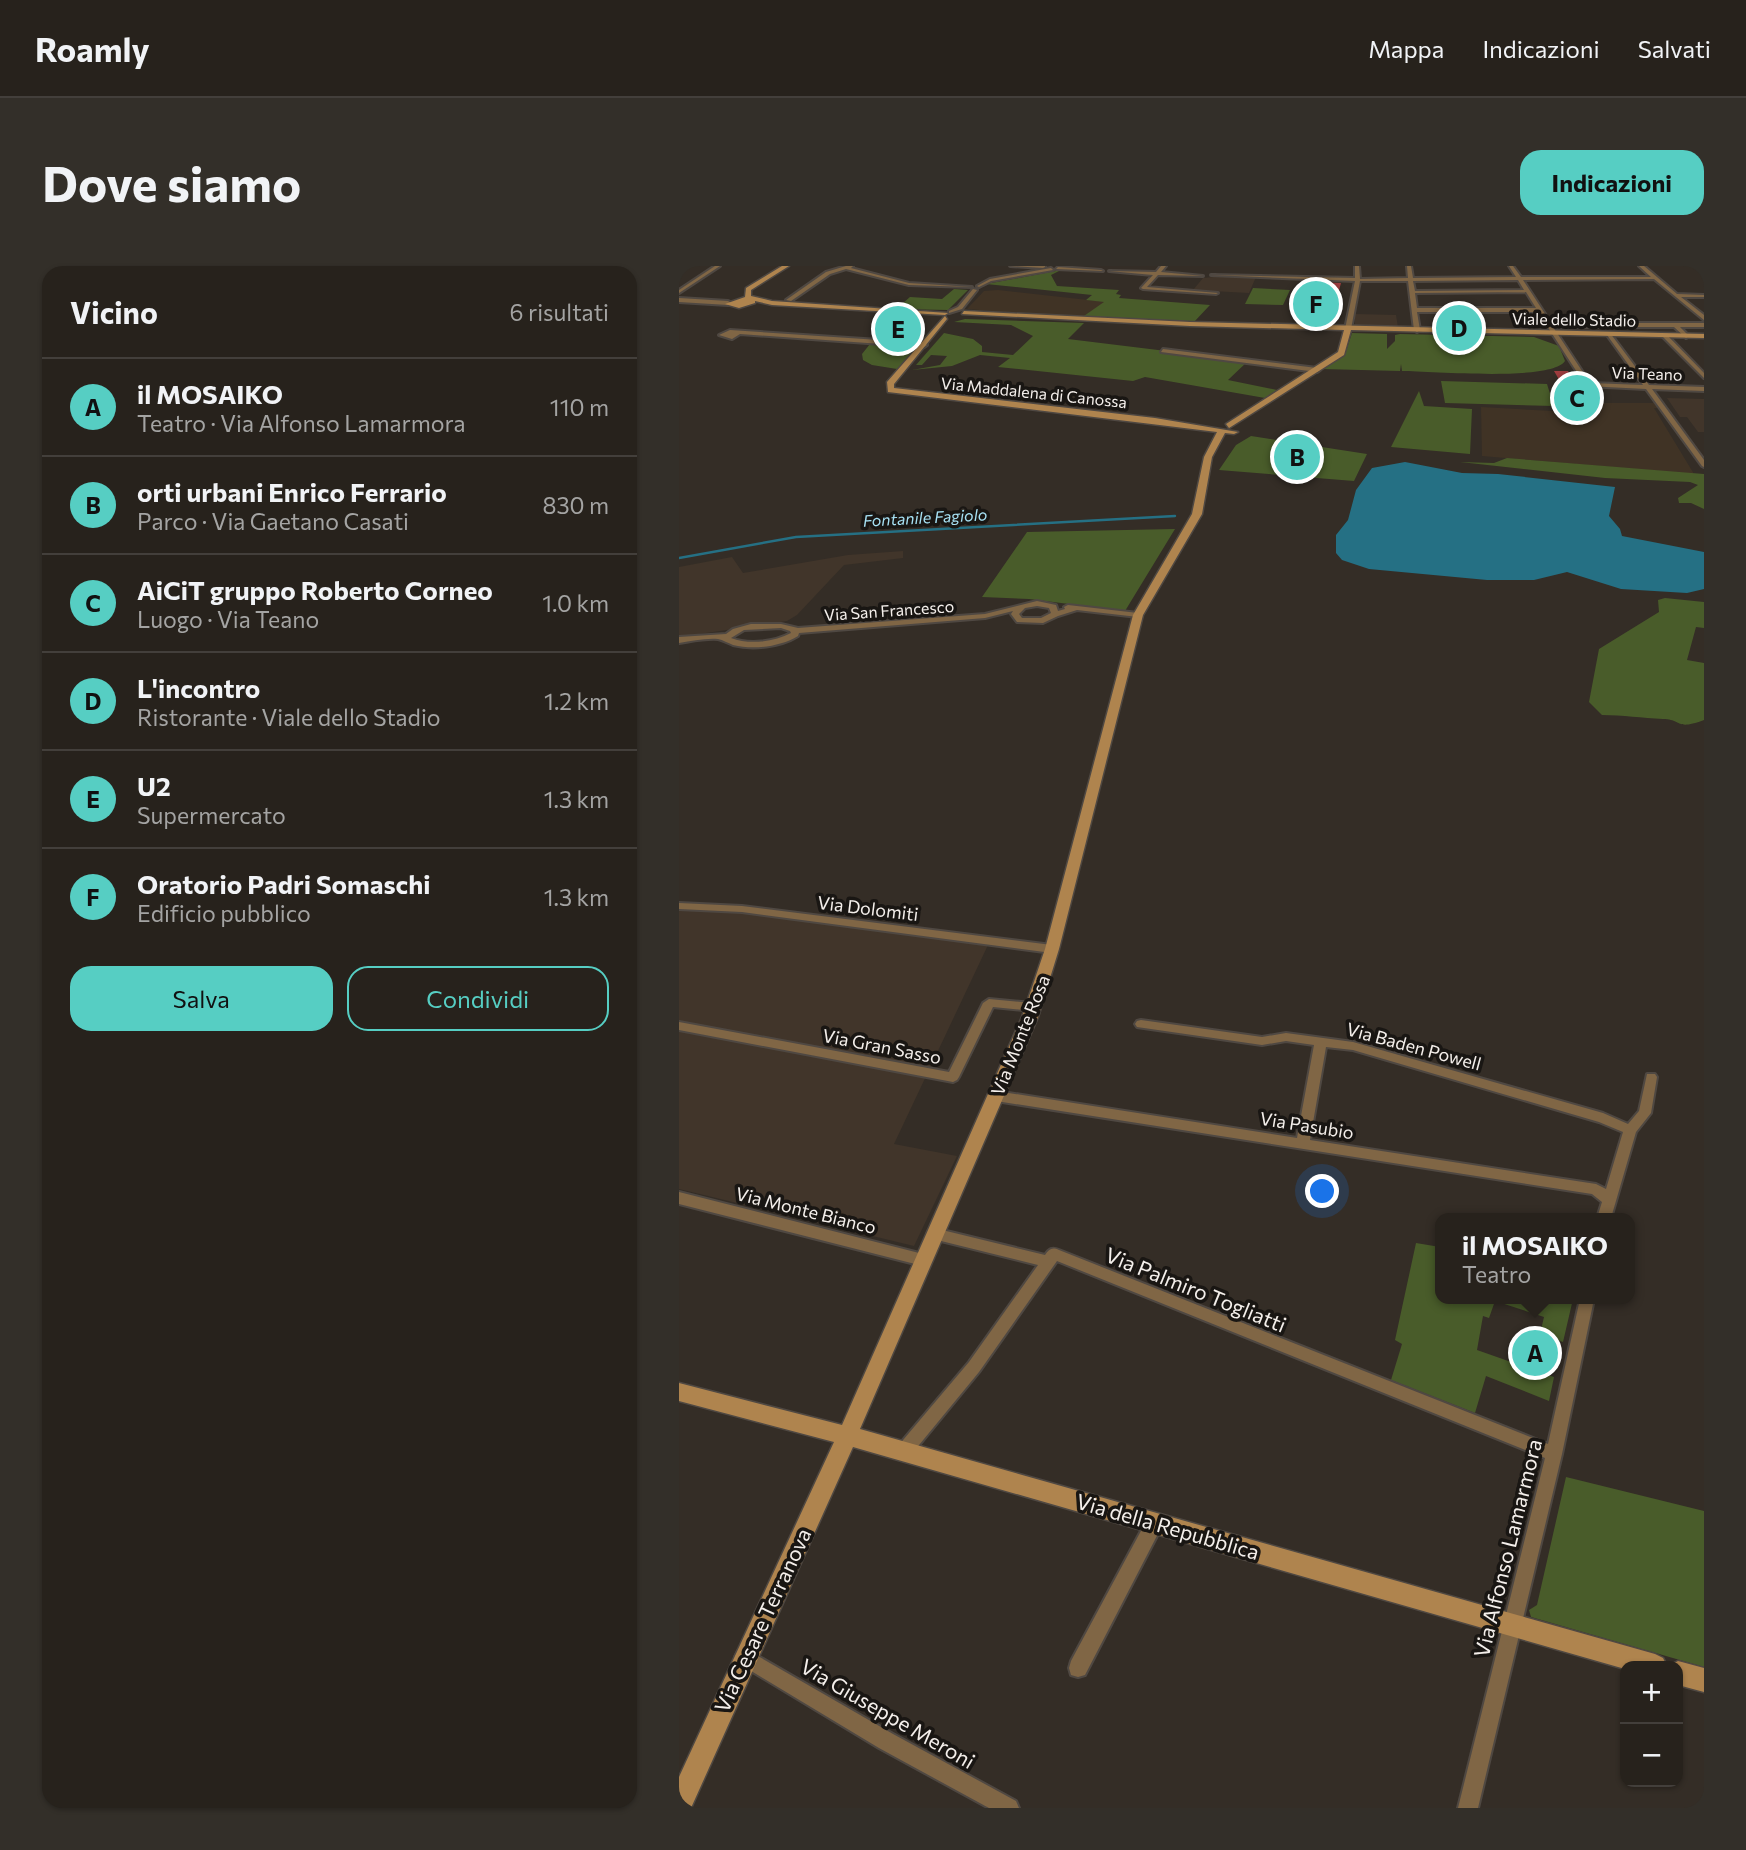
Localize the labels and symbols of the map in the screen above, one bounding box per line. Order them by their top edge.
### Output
pin: F [1293,278,1339,330]
pin: D [1436,302,1482,354]
pin: E [875,303,921,355]
street label: Viale dello Stadio [1512,308,1636,330]
street label: Via Teano [1611,362,1683,384]
pin: C [1554,372,1600,424]
street label: Via Maddalena di Canossa [940,373,1128,411]
pin: B [1274,431,1320,483]
water label: Fontanile Fagiolo [862,504,988,530]
street label: Via San Francesco [823,596,955,624]
street label: Via Dolomiti [816,891,920,925]
street label: Via Monte Rosa [986,972,1054,1098]
street label: Via Baden Powell [1344,1017,1484,1075]
street label: Via Gran Sasso [821,1024,943,1068]
street label: Via Pasubio [1258,1107,1356,1143]
your location [1305,1174,1339,1208]
street label: Via Monte Bianco [734,1182,878,1238]
street label: Via Palmiro Togliatti [1102,1241,1290,1337]
pin: A [1512,1327,1558,1379]
street label: Via Alfonso Lamarmora [1468,1436,1546,1660]
street label: Via della Repubblica [1074,1488,1262,1564]
street label: Via Cesare Terranova [708,1524,816,1716]
street label: Via Giuseppe Meroni [796,1653,980,1773]

